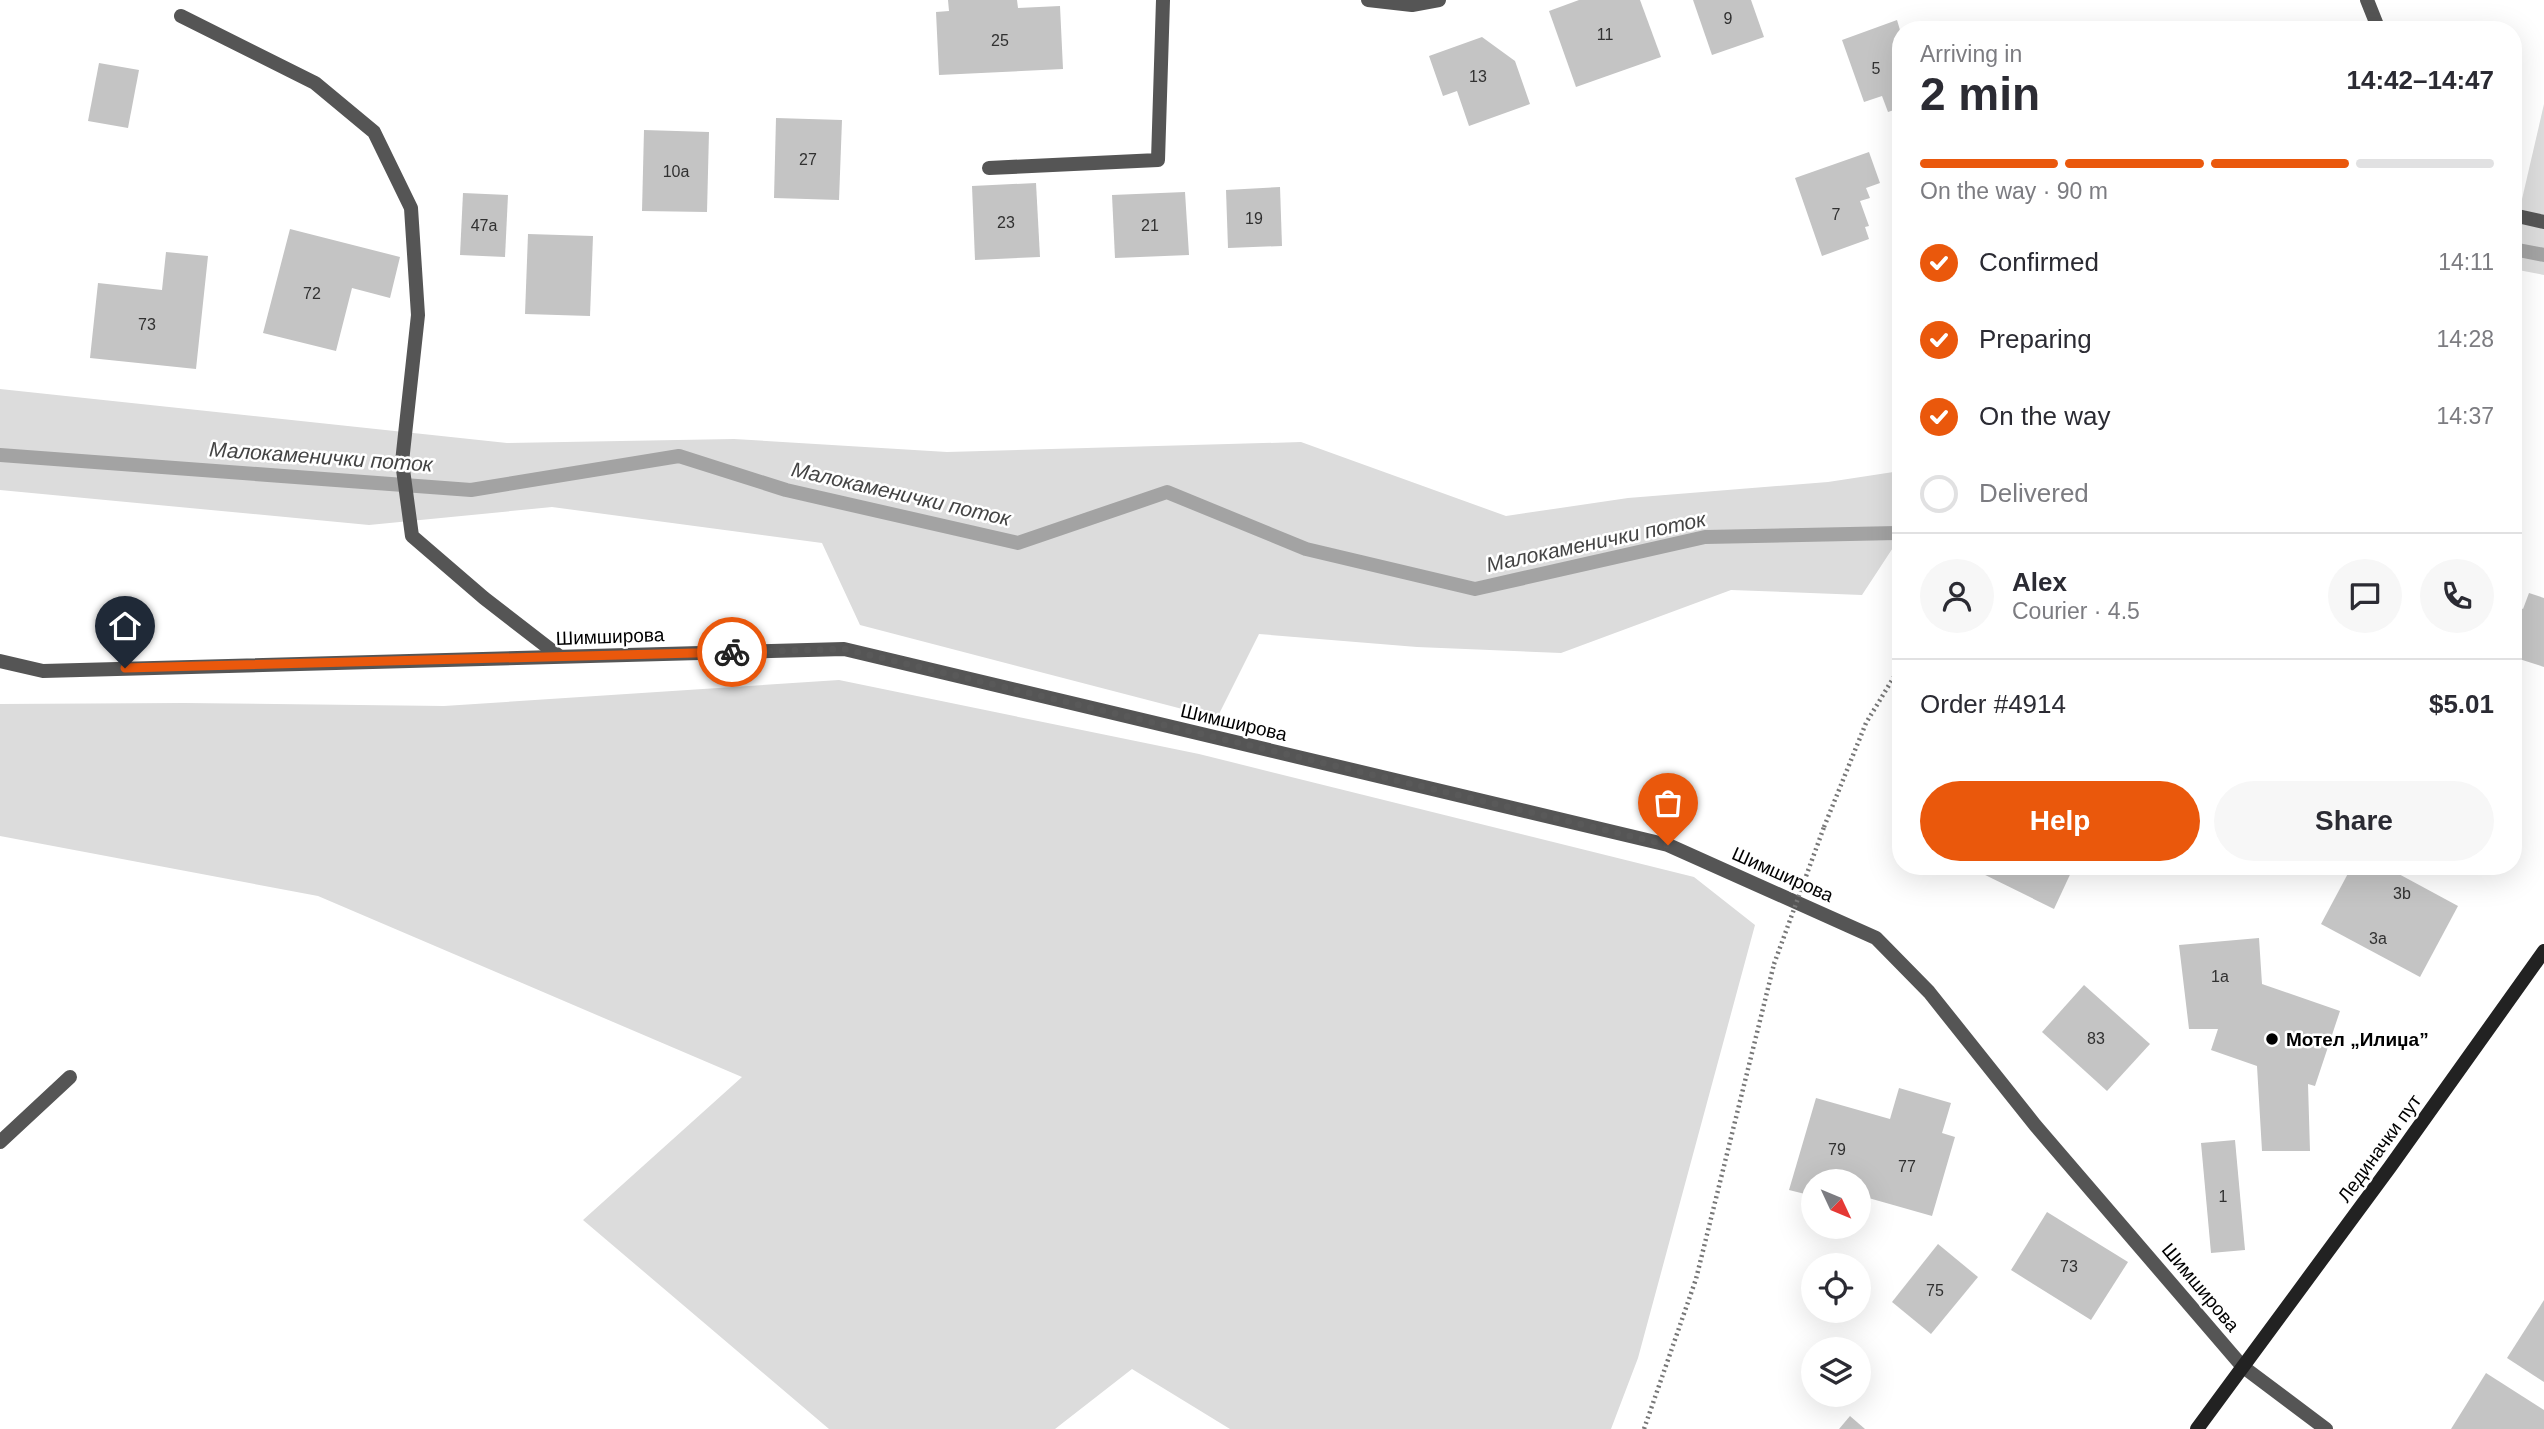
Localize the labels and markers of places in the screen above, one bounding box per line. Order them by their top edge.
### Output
pin [95,596,155,668]
pin [1638,773,1698,845]
place label: Мотел „Илиџа” [2286,1029,2429,1050]
marker: Мотел „Илиџа” [2264,1031,2280,1047]

